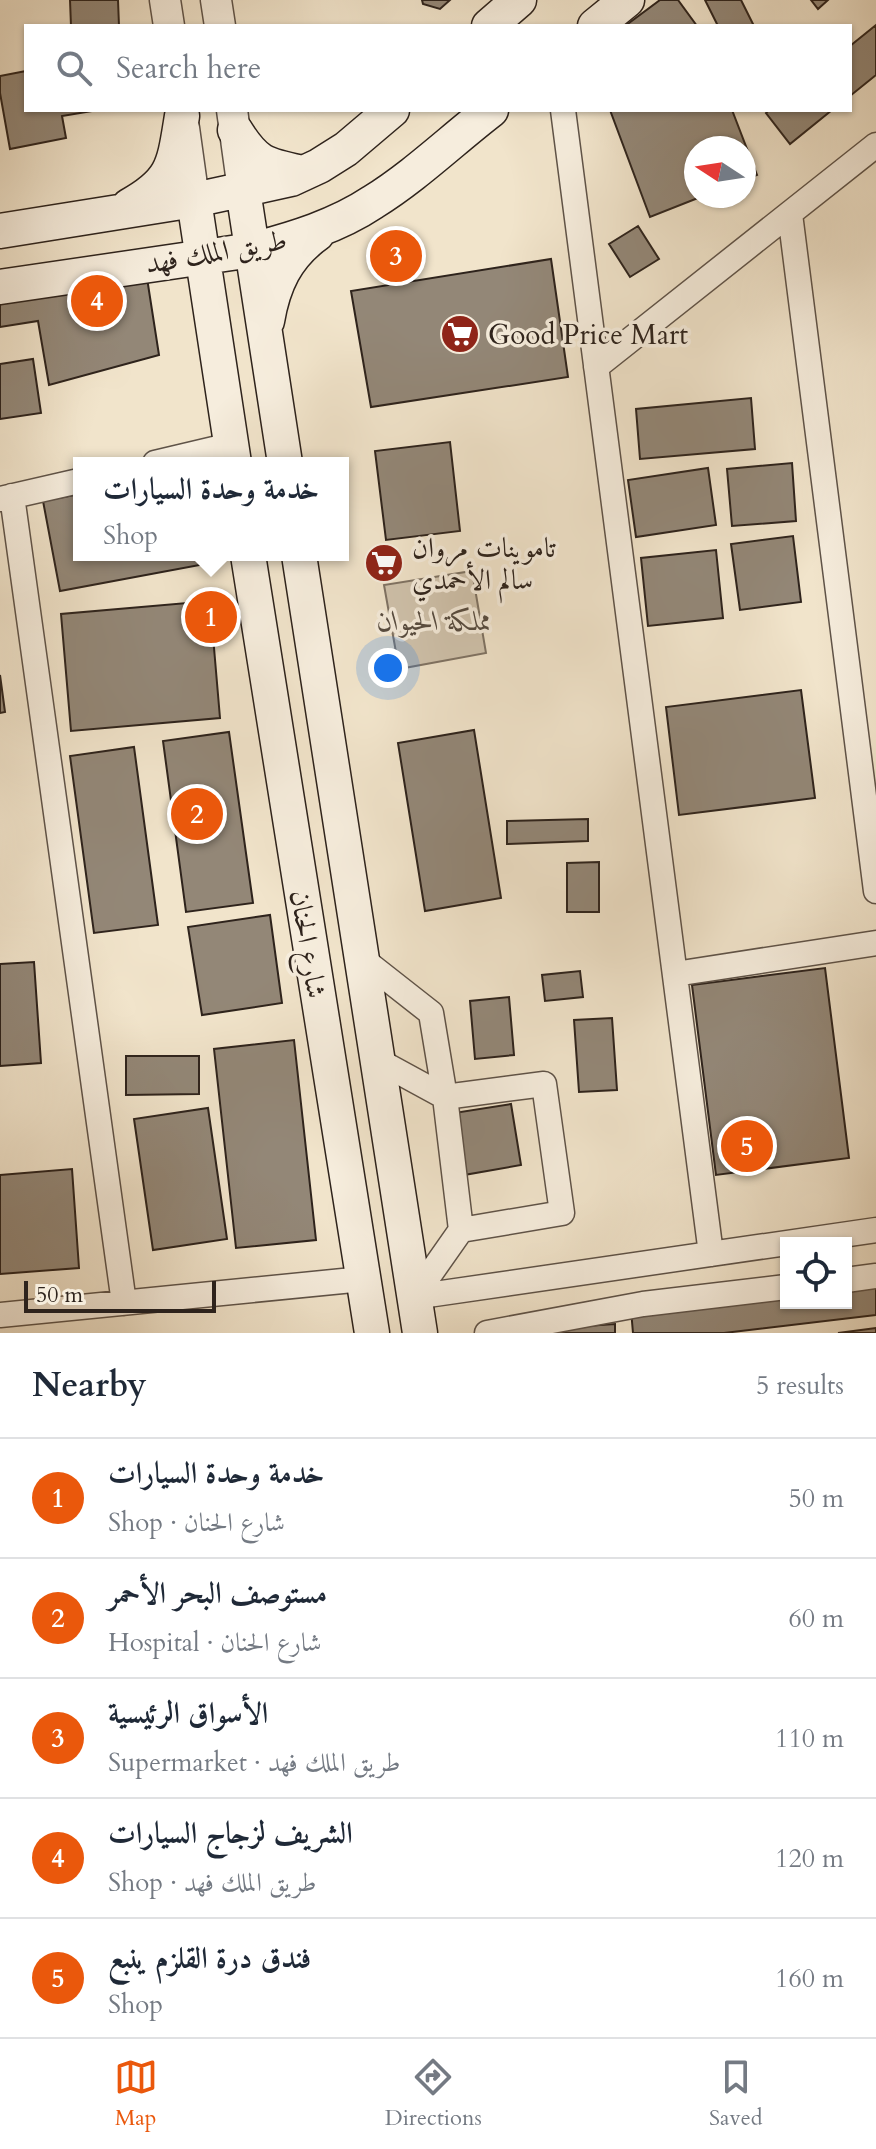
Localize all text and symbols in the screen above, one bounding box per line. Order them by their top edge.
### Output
search box [24,24,852,112]
icon: search [52,46,96,90]
text: Search here [116,48,261,89]
north arrow [684,136,756,208]
street label: طريق الملك فهد [142,221,290,283]
pin: 3 [370,226,422,286]
pin: 4 [71,271,123,331]
supermarket icon: Good Price Mart [439,313,481,355]
place label: Good Price Mart [488,316,688,354]
popup [73,457,349,561]
text: خدمة وحدة السيارات [103,469,319,510]
text: Shop [103,518,158,553]
place label: تاموينات مروان سالم الأحمدي [412,529,556,604]
supermarket icon: تاموينات مروان سالم الأحمدي [363,542,405,584]
pin: 1 [185,587,237,647]
park label: مملكة الحيوان [377,602,493,640]
your location [368,648,408,688]
pin: 2 [171,784,223,844]
street label: شارع الحنان [277,887,335,1002]
pin: 5 [721,1116,773,1176]
map controls [780,1237,852,1309]
button: locate [780,1237,852,1309]
scale bar [24,1277,216,1313]
text: 50 m [36,1280,83,1310]
text: Nearby [32,1362,147,1408]
text: 5 results [756,1368,844,1403]
text: خدمة وحدة السيارات [108,1453,324,1494]
text: 1 [51,1481,65,1516]
text: 50 m [788,1481,844,1516]
text: Shop · شارع الحنان [108,1505,285,1540]
text: مستوصف البحر الأحمر [108,1573,327,1614]
text: 2 [51,1601,65,1636]
text: 60 m [788,1601,844,1636]
text: Hospital · شارع الحنان [108,1625,322,1660]
text: الأسواق الرئيسية [108,1693,268,1734]
text: 3 [51,1721,65,1756]
text: 110 m [775,1721,844,1756]
text: Supermarket · طريق الملك فهد [108,1745,400,1780]
text: الشريف لزجاج السيارات [108,1813,353,1854]
text: 4 [51,1841,65,1876]
text: 120 m [775,1841,844,1876]
text: Shop · طريق الملك فهد [108,1865,317,1900]
text: فندق درة القلزم ينبع [108,1938,311,1979]
text: 5 [51,1961,65,1996]
text: 160 m [775,1961,844,1996]
text: Shop [108,1987,163,2022]
tab: Map [114,2055,158,2133]
tab: Directions [385,2055,482,2133]
tab: Saved [709,2055,762,2133]

